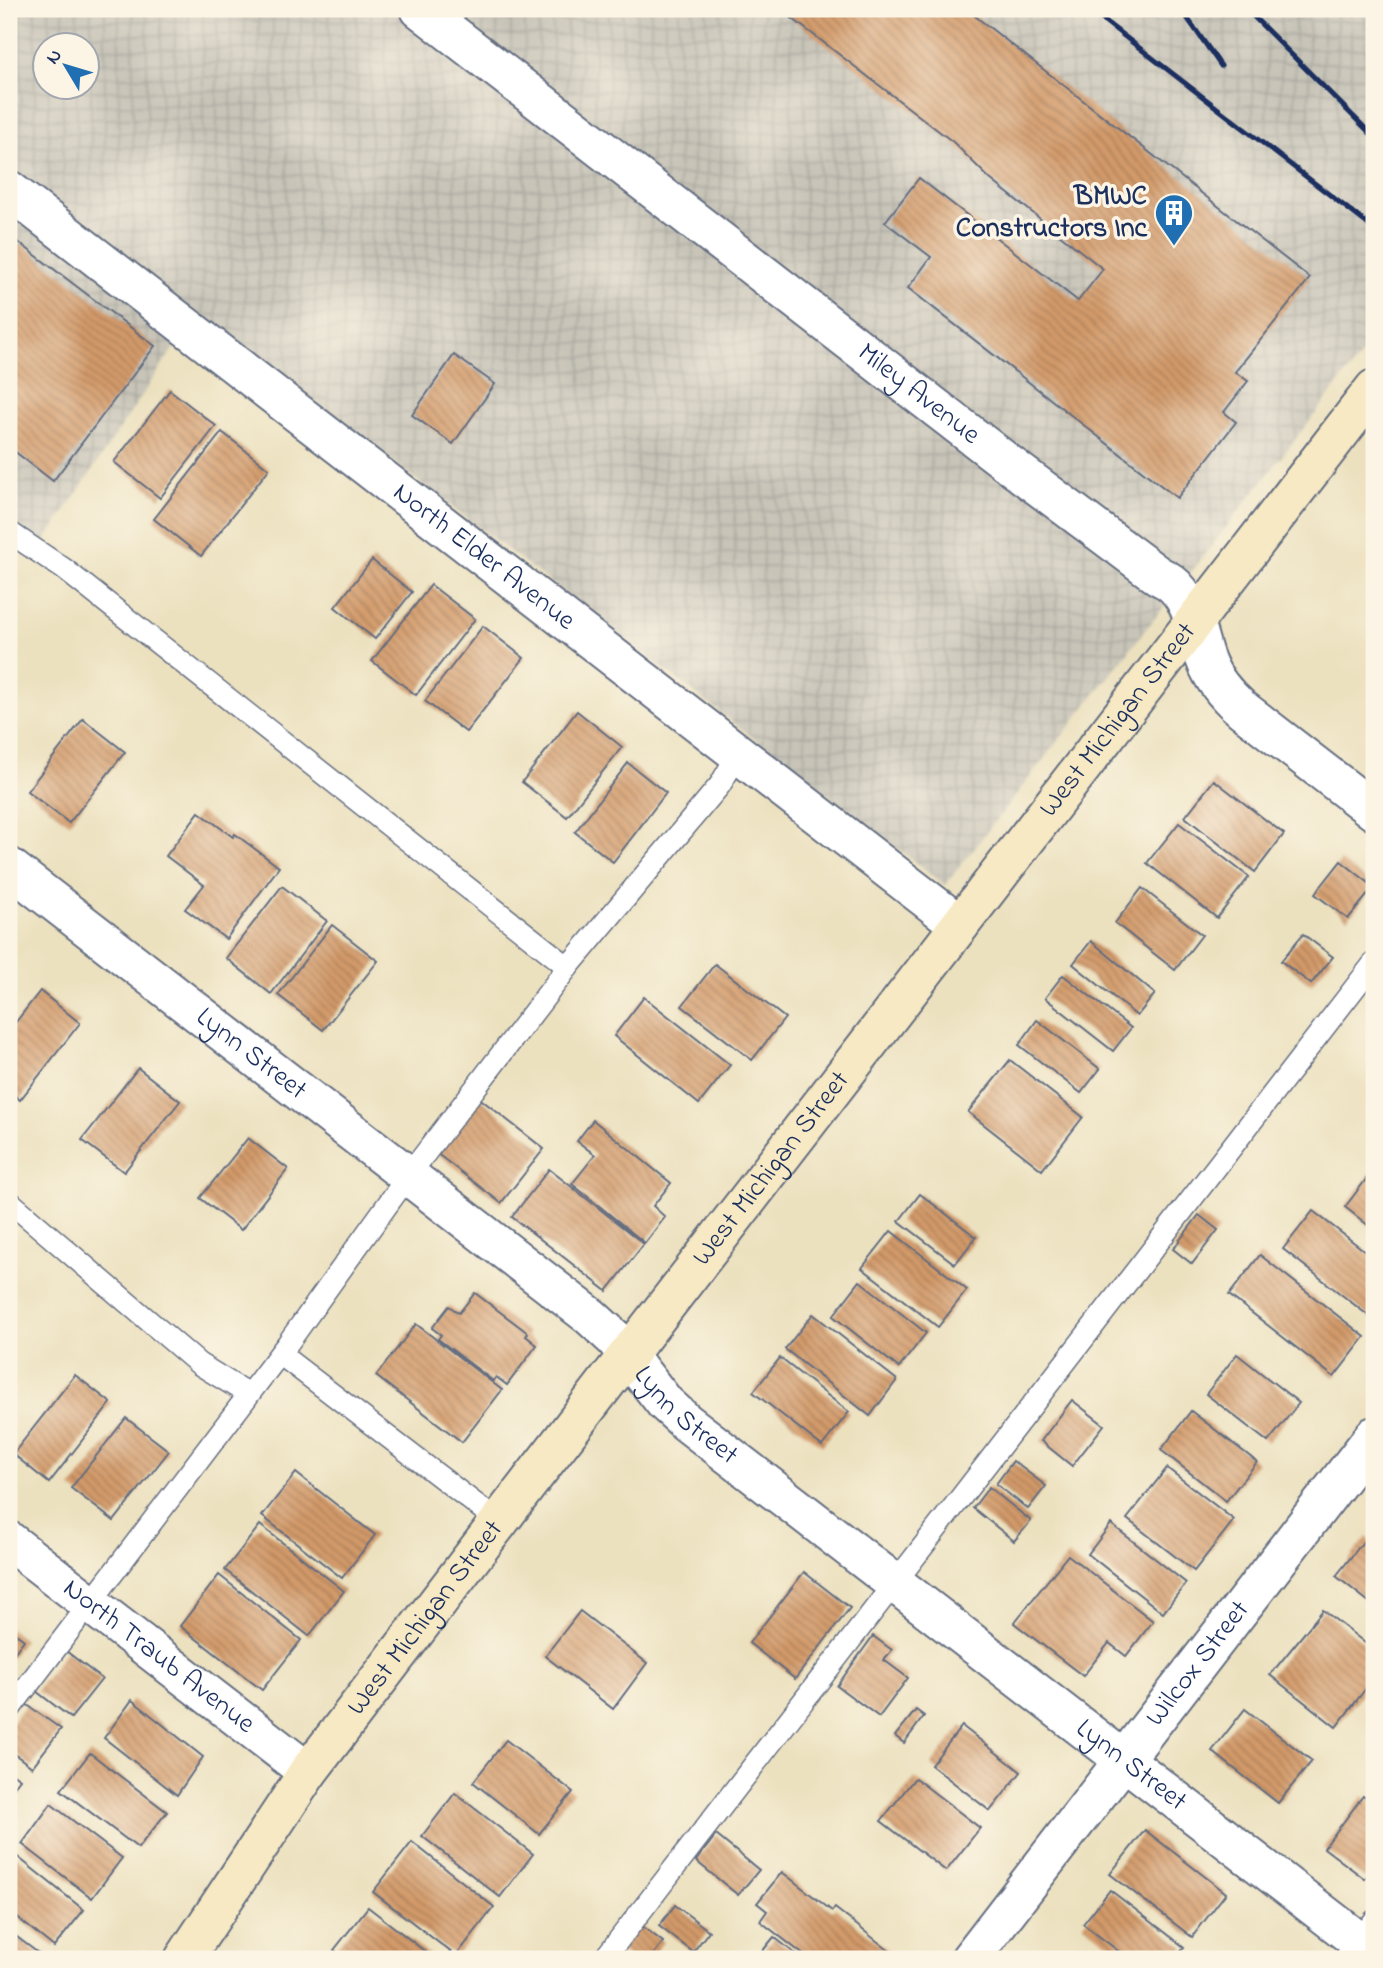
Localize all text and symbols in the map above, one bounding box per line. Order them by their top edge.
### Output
north arrow [32,32,102,102]
text: N [40,44,69,70]
place label: BMWC Constructors Inc [956,177,1148,250]
building icon: BMWC Constructors Inc [1153,192,1195,247]
street label: Miley Avenue [848,334,989,455]
street label: North Elder Avenue [384,473,584,641]
street label: West Michigan Street [1029,614,1207,827]
street label: Lynn Street [187,998,316,1111]
street label: West Michigan Street [683,1063,860,1275]
street label: Lynn Street [623,1357,747,1475]
street label: West Michigan Street [337,1512,514,1725]
street label: North Traub Avenue [54,1569,264,1744]
street label: Wilcox Street [1136,1592,1260,1736]
street label: Lynn Street [1067,1709,1196,1822]

